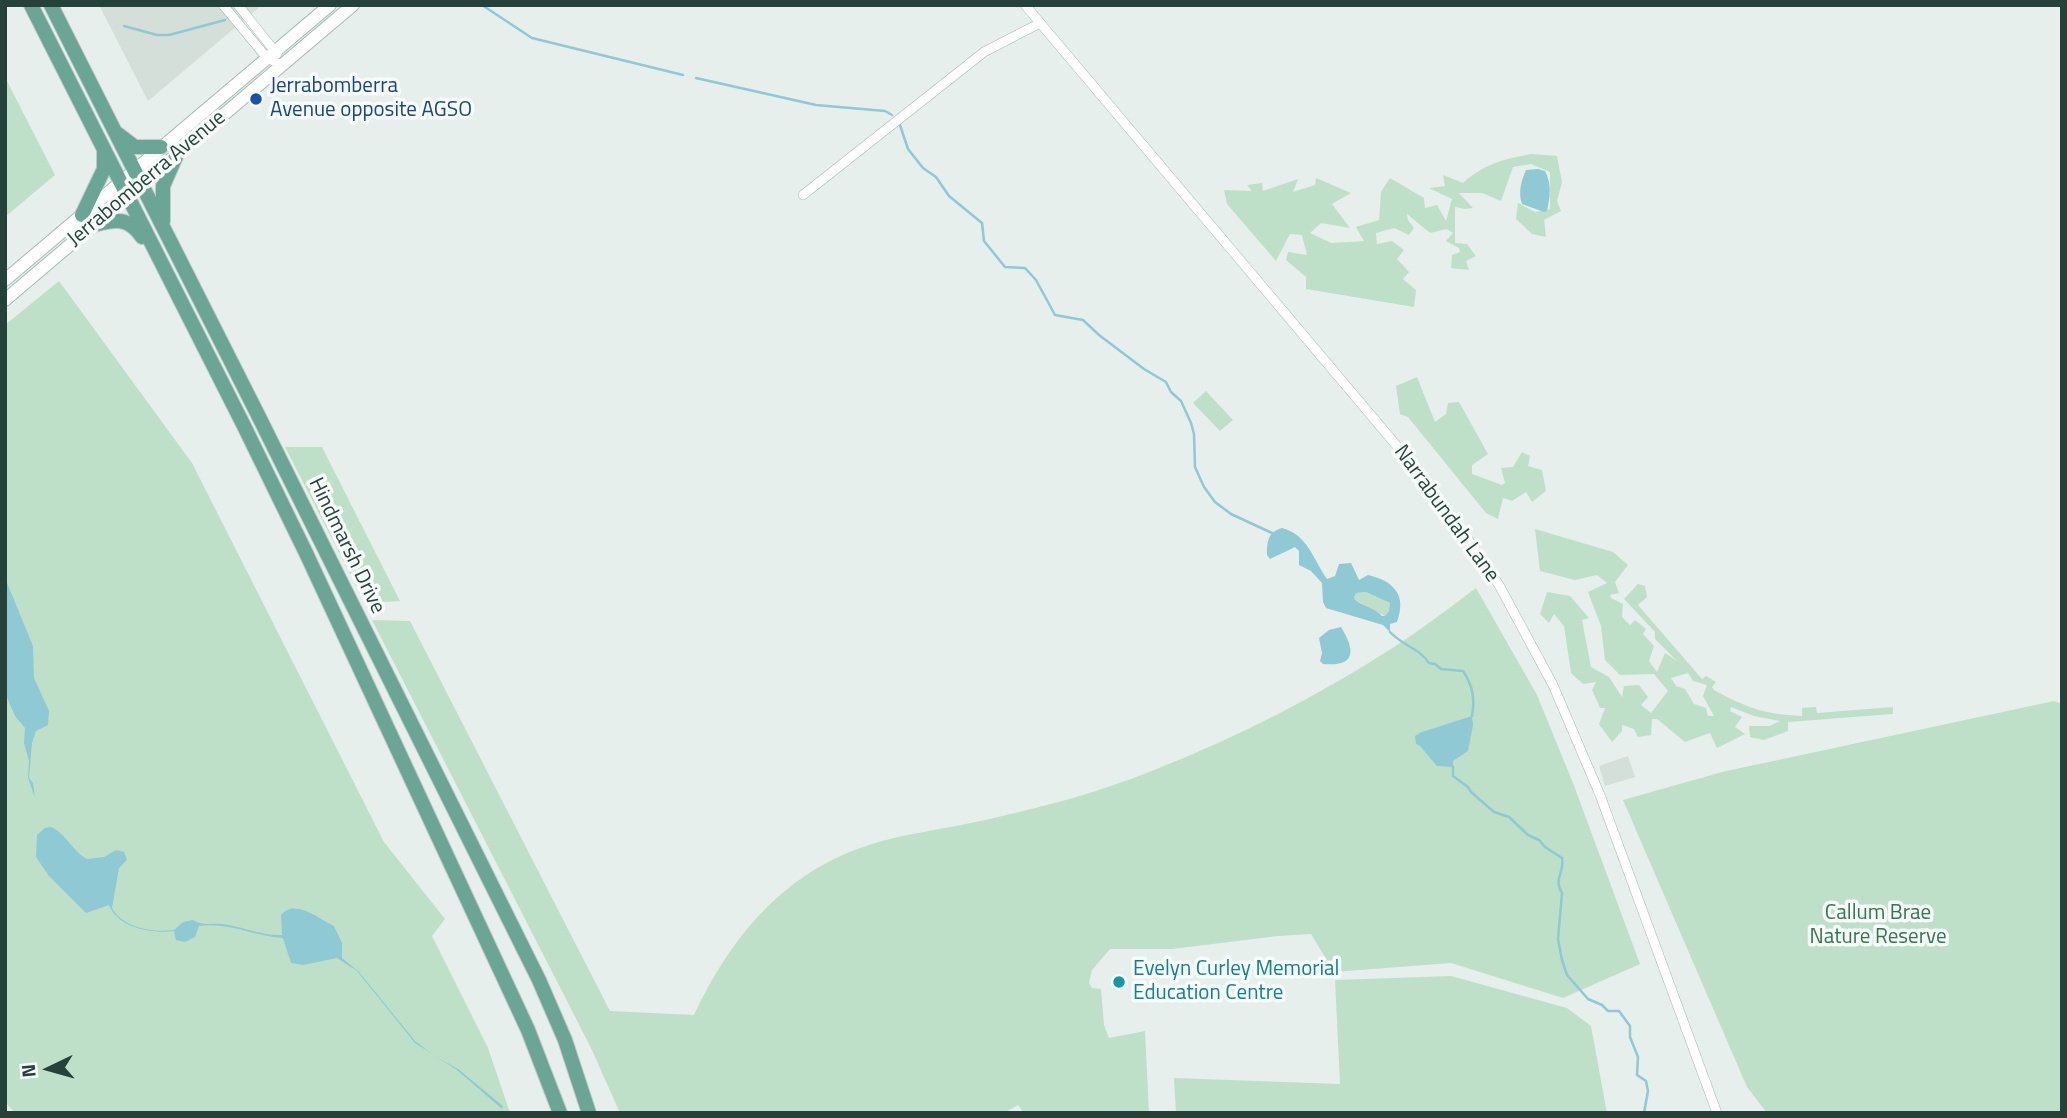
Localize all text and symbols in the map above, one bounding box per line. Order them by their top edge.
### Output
place label: Jerrabomberra Avenue opposite AGSO [270,74,472,124]
marker: Jerrabomberra Avenue opposite AGSO [248,91,264,107]
street label: Jerrabomberra Avenue [63,106,231,252]
street label: Narrabundah Lane [1388,441,1504,587]
street label: Hindmarsh Drive [302,474,390,618]
park label: Callum Brae Nature Reserve [1809,901,1947,951]
place label: Evelyn Curley Memorial Education Centre [1133,957,1339,1007]
marker: Evelyn Curley Memorial Education Centre [1111,974,1127,990]
north arrow [14,1034,84,1104]
text: N [13,1063,43,1079]

